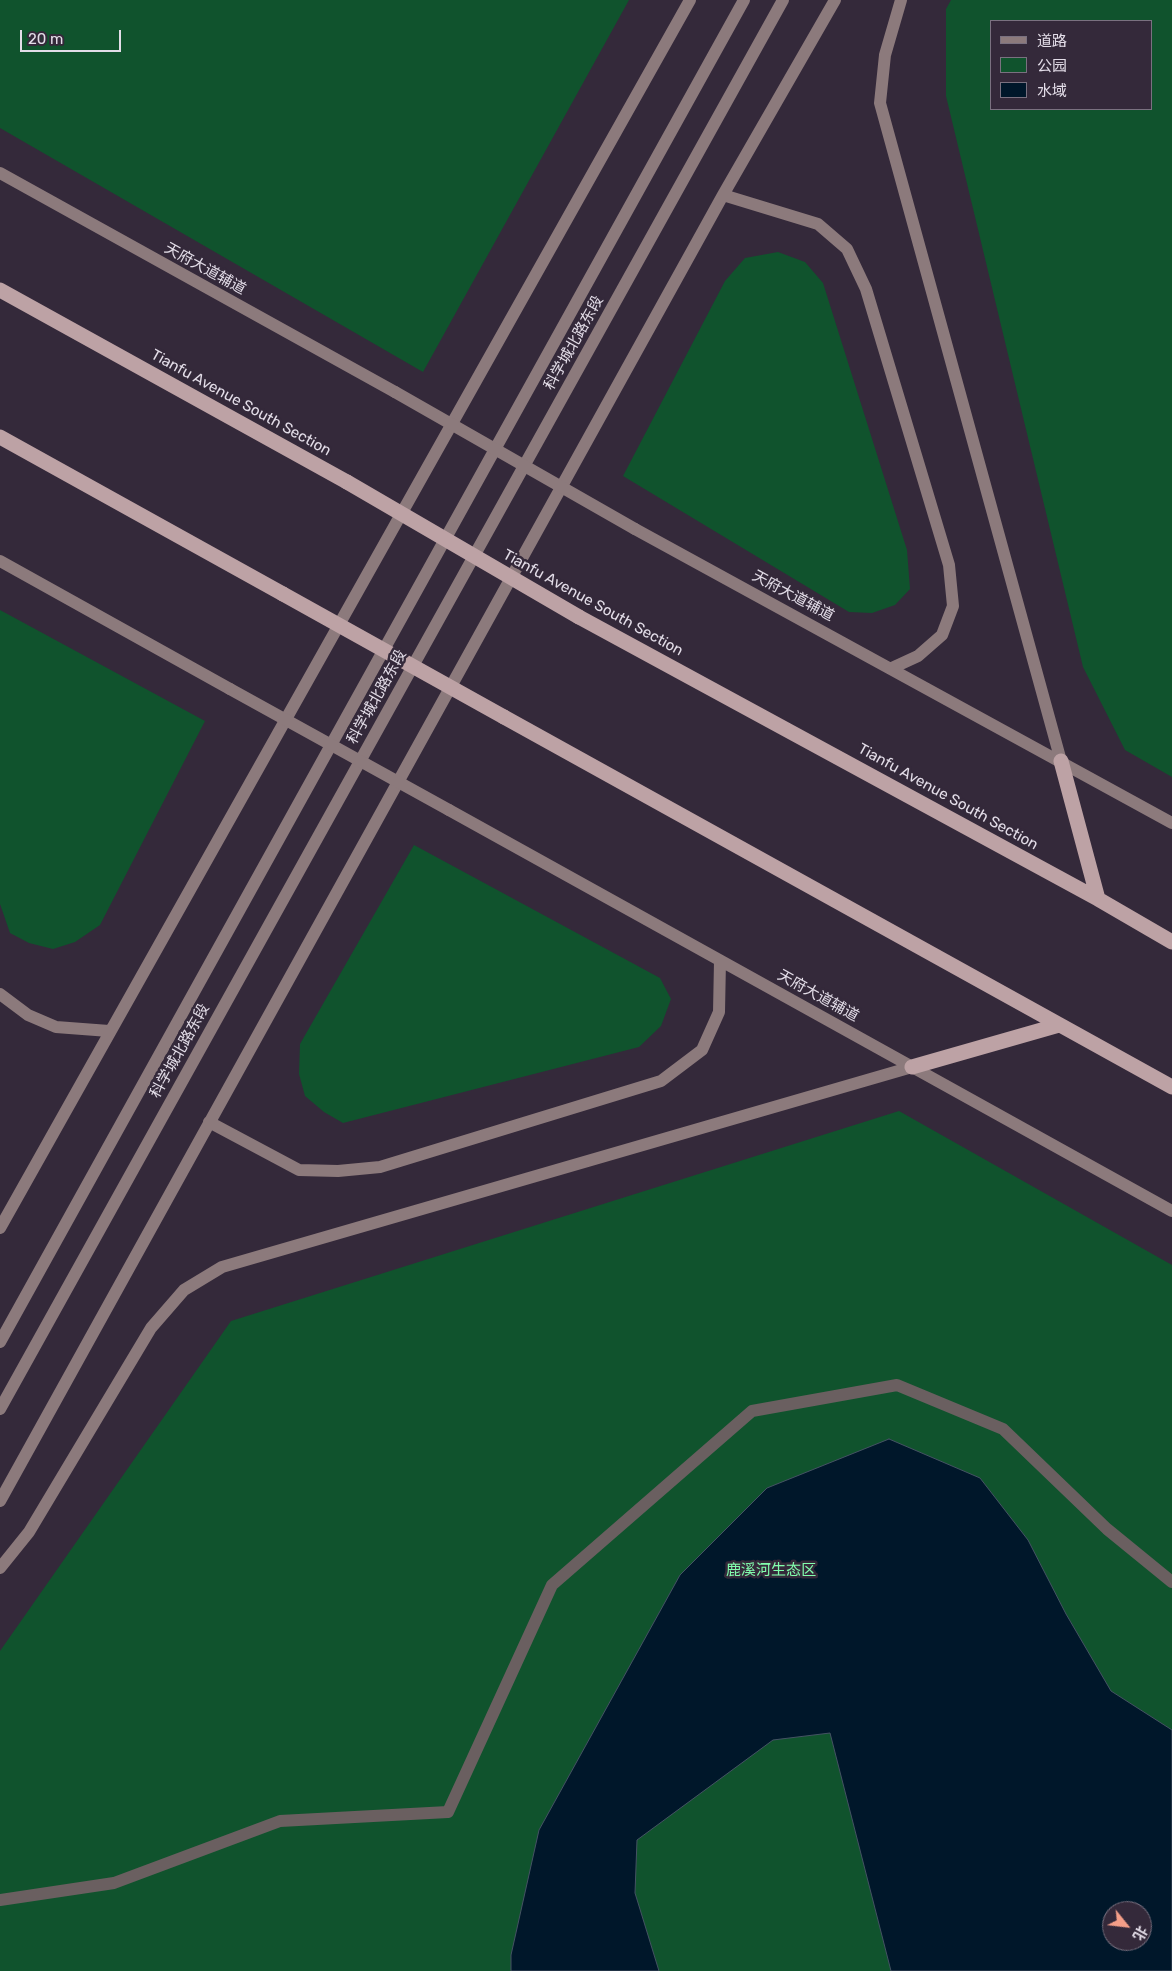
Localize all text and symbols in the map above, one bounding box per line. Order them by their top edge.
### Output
scale bar [22,20,124,52]
legend [990,20,1152,110]
text: 20 m [28,30,63,48]
text: 道路 [1037,32,1067,50]
text: 公园 [1037,57,1067,75]
text: 水域 [1037,82,1067,100]
street label: 天府大道辅道 [161,239,249,299]
street label: 科学城北路东段 [541,293,607,393]
street label: Tianfu Avenue South Section [148,346,334,460]
street label: Tianfu Avenue South Section [500,546,686,660]
street label: 天府大道辅道 [749,567,837,625]
street label: 科学城北路东段 [344,647,410,747]
street label: Tianfu Avenue South Section [855,740,1041,854]
street label: 天府大道辅道 [774,966,862,1026]
street label: 科学城北路东段 [147,1001,213,1101]
park label: 鹿溪河生态区 [726,1562,816,1580]
north arrow [1102,1901,1152,1951]
text: 北 [1129,1923,1151,1943]

